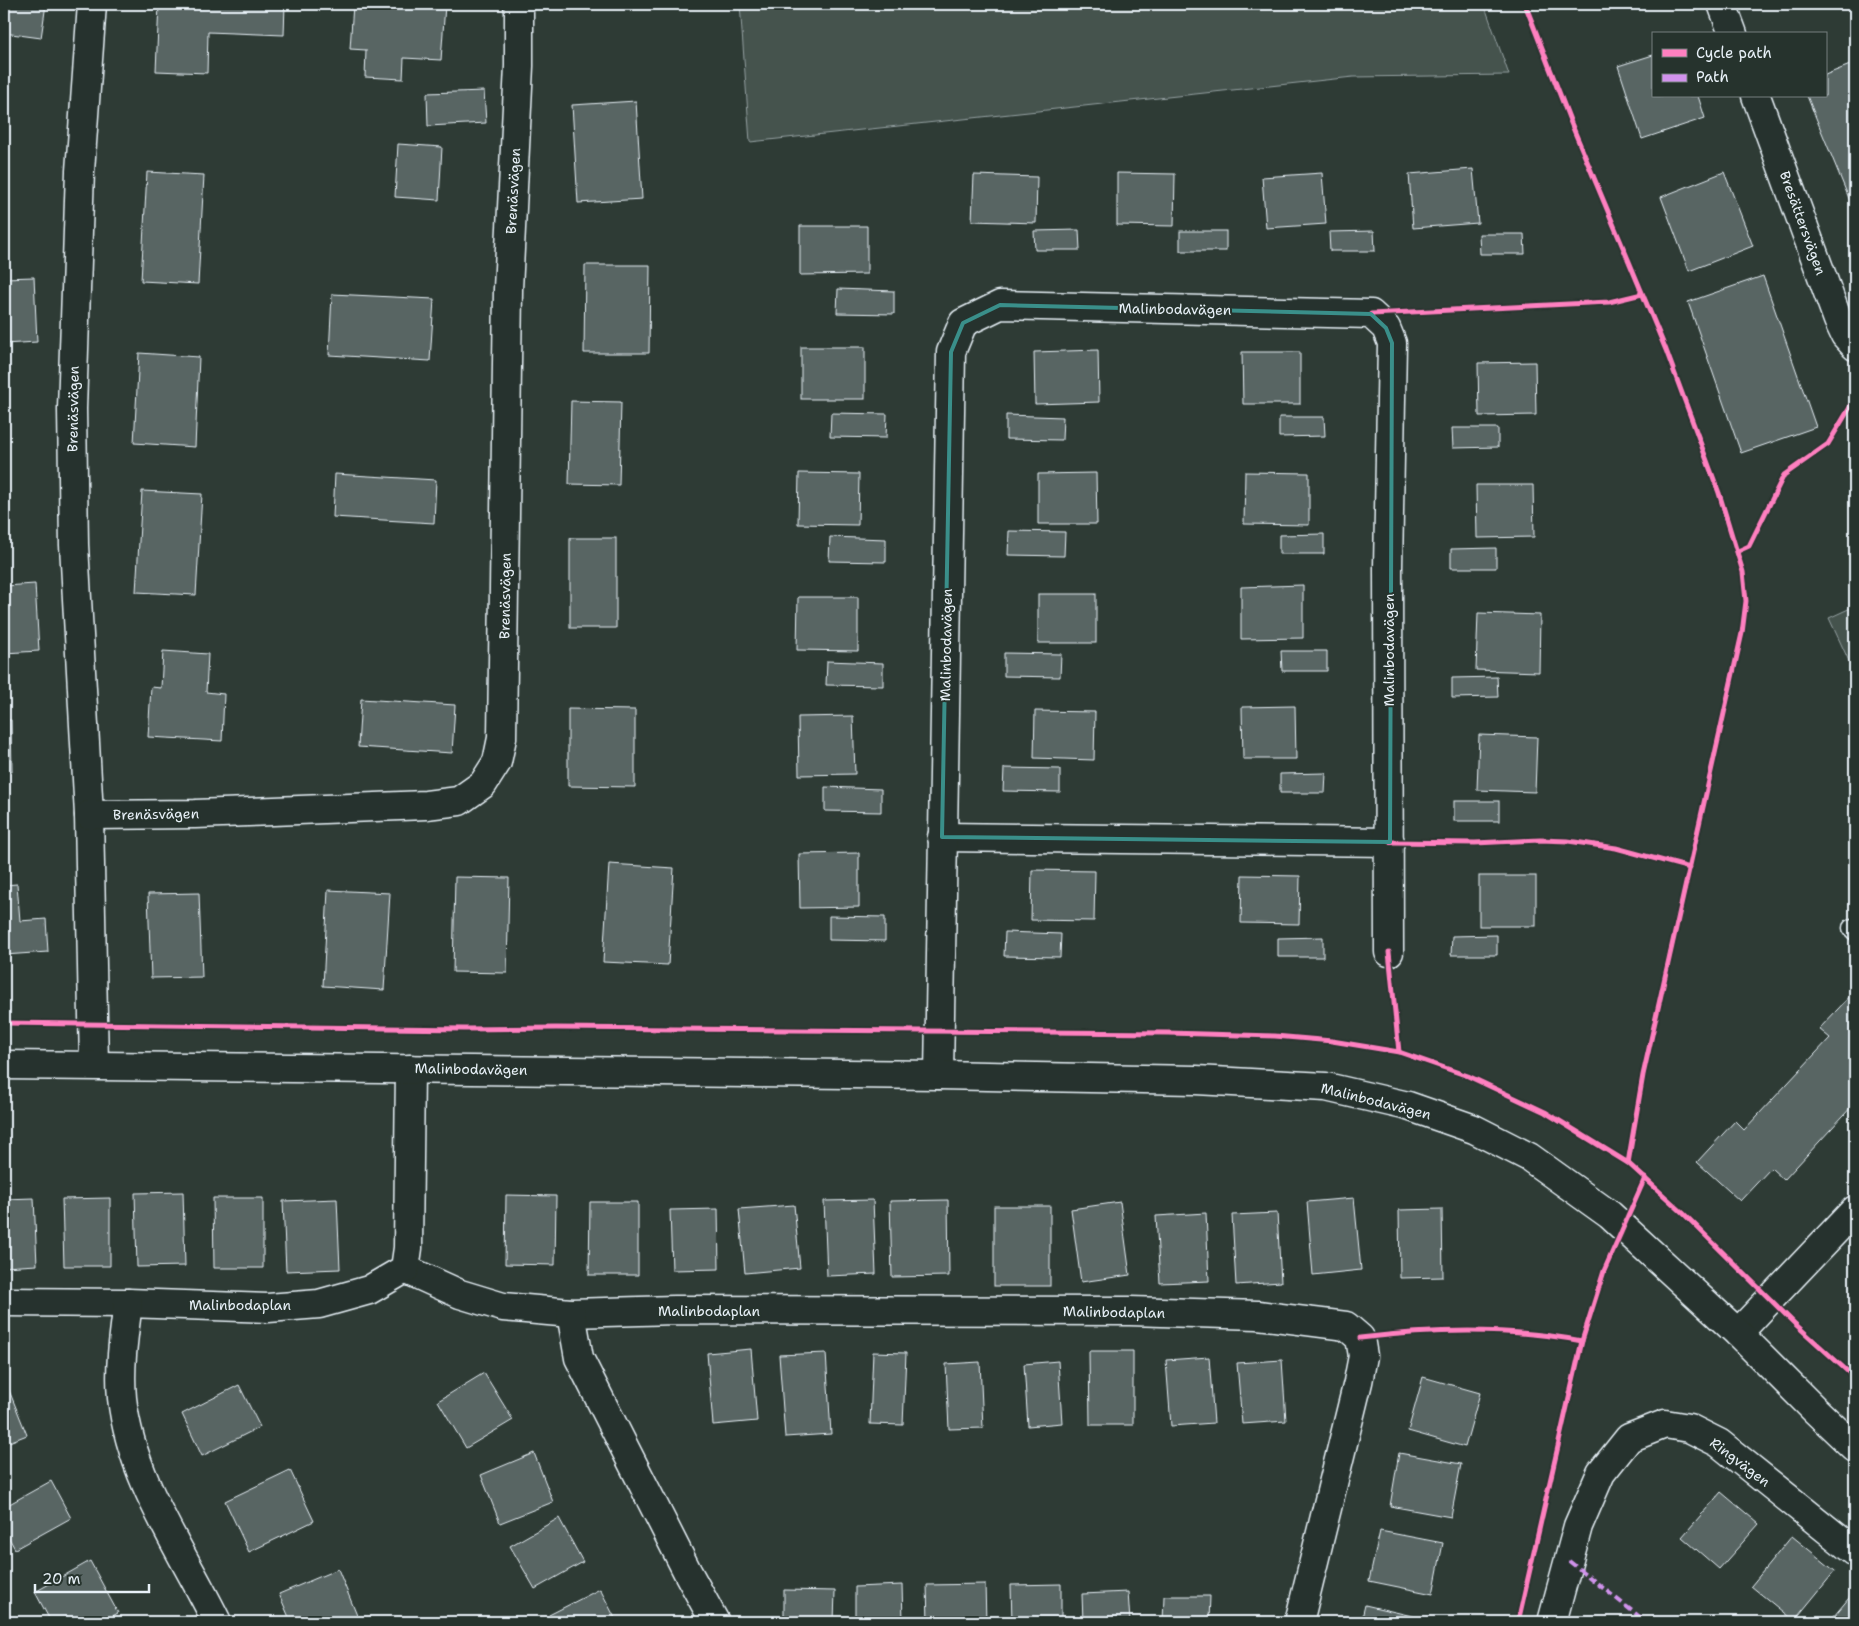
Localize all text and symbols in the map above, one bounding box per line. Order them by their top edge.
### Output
legend [1652,32,1826,98]
text: Cycle path [1696,43,1772,63]
text: Path [1696,67,1729,87]
street label: Brenäsvägen [502,147,524,235]
street label: Bresättersvägen [1776,168,1830,278]
street label: Malinbodavägen [1118,299,1232,319]
street label: Brenäsvägen [63,365,83,452]
street label: Brenäsvägen [495,552,515,639]
street label: Malinbodavägen [936,588,956,702]
street label: Malinbodavägen [1380,593,1398,706]
street label: Brenäsvägen [113,804,200,824]
street label: Malinbodavägen [414,1059,528,1079]
street label: Malinbodavägen [1319,1079,1433,1123]
street label: Malinbodaplan [189,1296,291,1314]
street label: Malinbodaplan [658,1302,760,1320]
street label: Malinbodaplan [1063,1302,1166,1322]
street label: Ringvägen [1706,1434,1774,1491]
scale bar [35,1561,149,1593]
text: 20 m [42,1569,81,1589]

